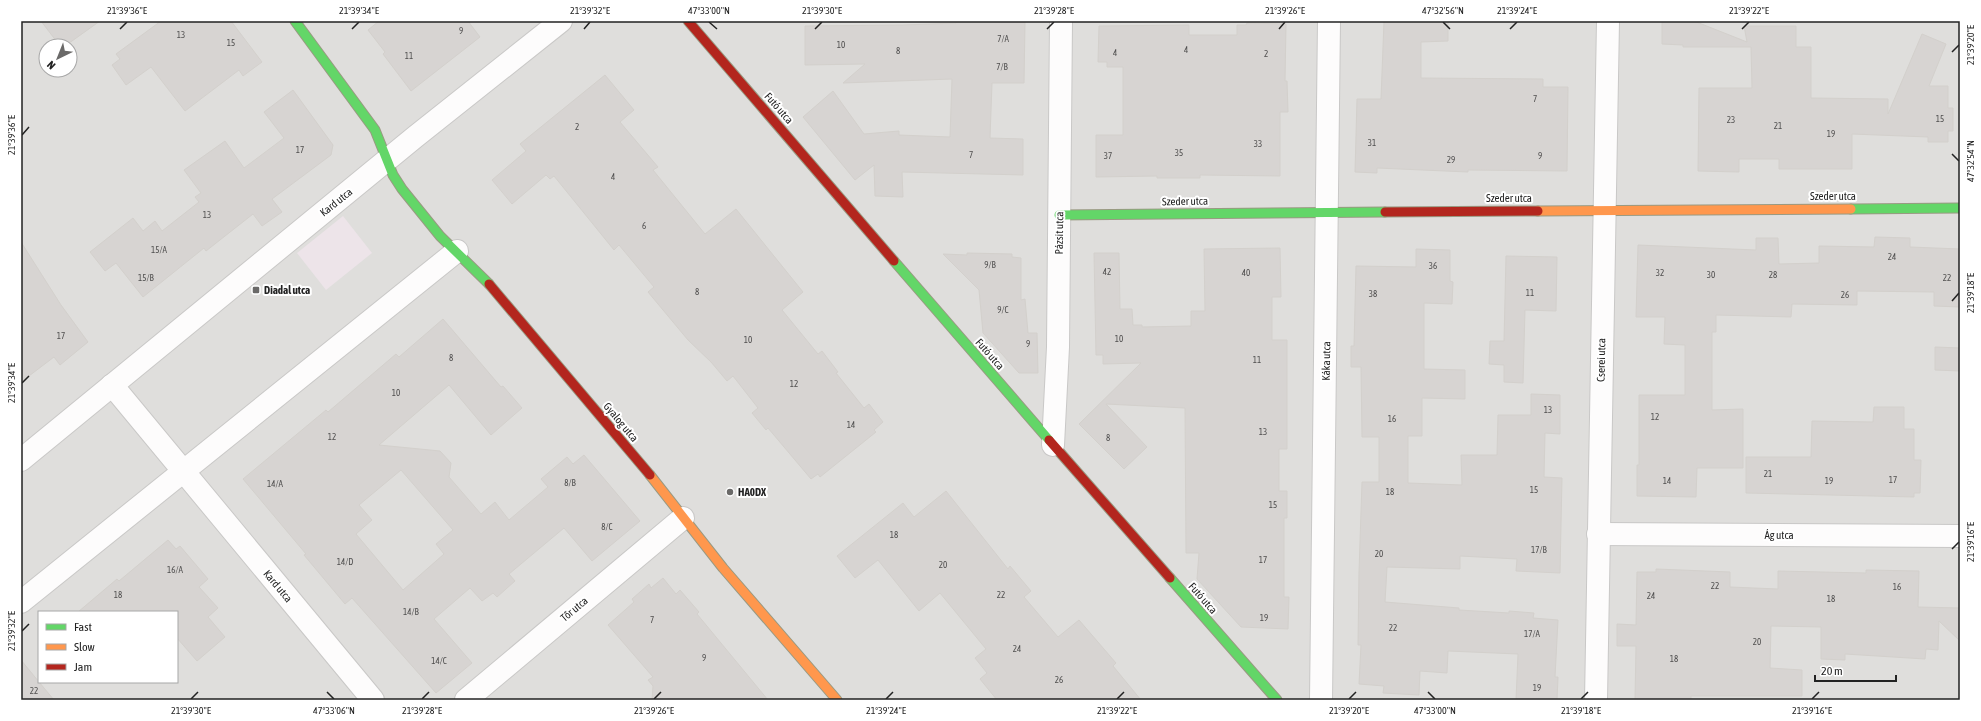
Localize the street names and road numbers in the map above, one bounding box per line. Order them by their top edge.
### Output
street label: Futó utca [762,90,796,126]
street label: Kard utca [318,185,354,219]
street label: Szeder utca [1810,190,1856,202]
street label: Szeder utca [1486,192,1532,204]
street label: Szeder utca [1162,195,1208,207]
street label: Pázsit utca [1053,211,1065,255]
street label: Futó utca [973,336,1007,372]
street label: Cserei utca [1595,338,1607,382]
street label: Káka utca [1320,341,1332,381]
street label: Gyalog utca [601,400,641,444]
street label: Ág utca [1764,529,1794,541]
street label: Kard utca [261,568,295,604]
street label: Futó utca [1186,580,1220,616]
street label: Tőr utca [558,594,590,624]

